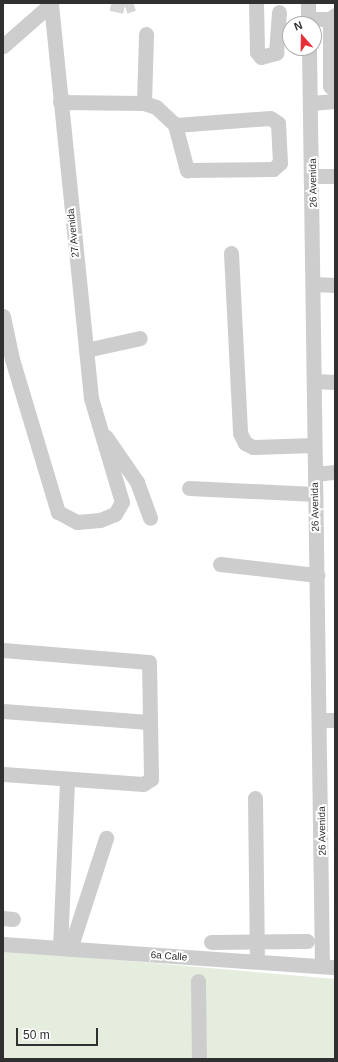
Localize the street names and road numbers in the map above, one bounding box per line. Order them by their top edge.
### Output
street label: 26 Avenida [307,158,319,208]
street label: 27 Avenida [64,208,82,258]
street label: 26 Avenida [309,482,321,532]
street label: 26 Avenida [316,806,328,856]
street label: 6a Calle [150,949,188,963]

